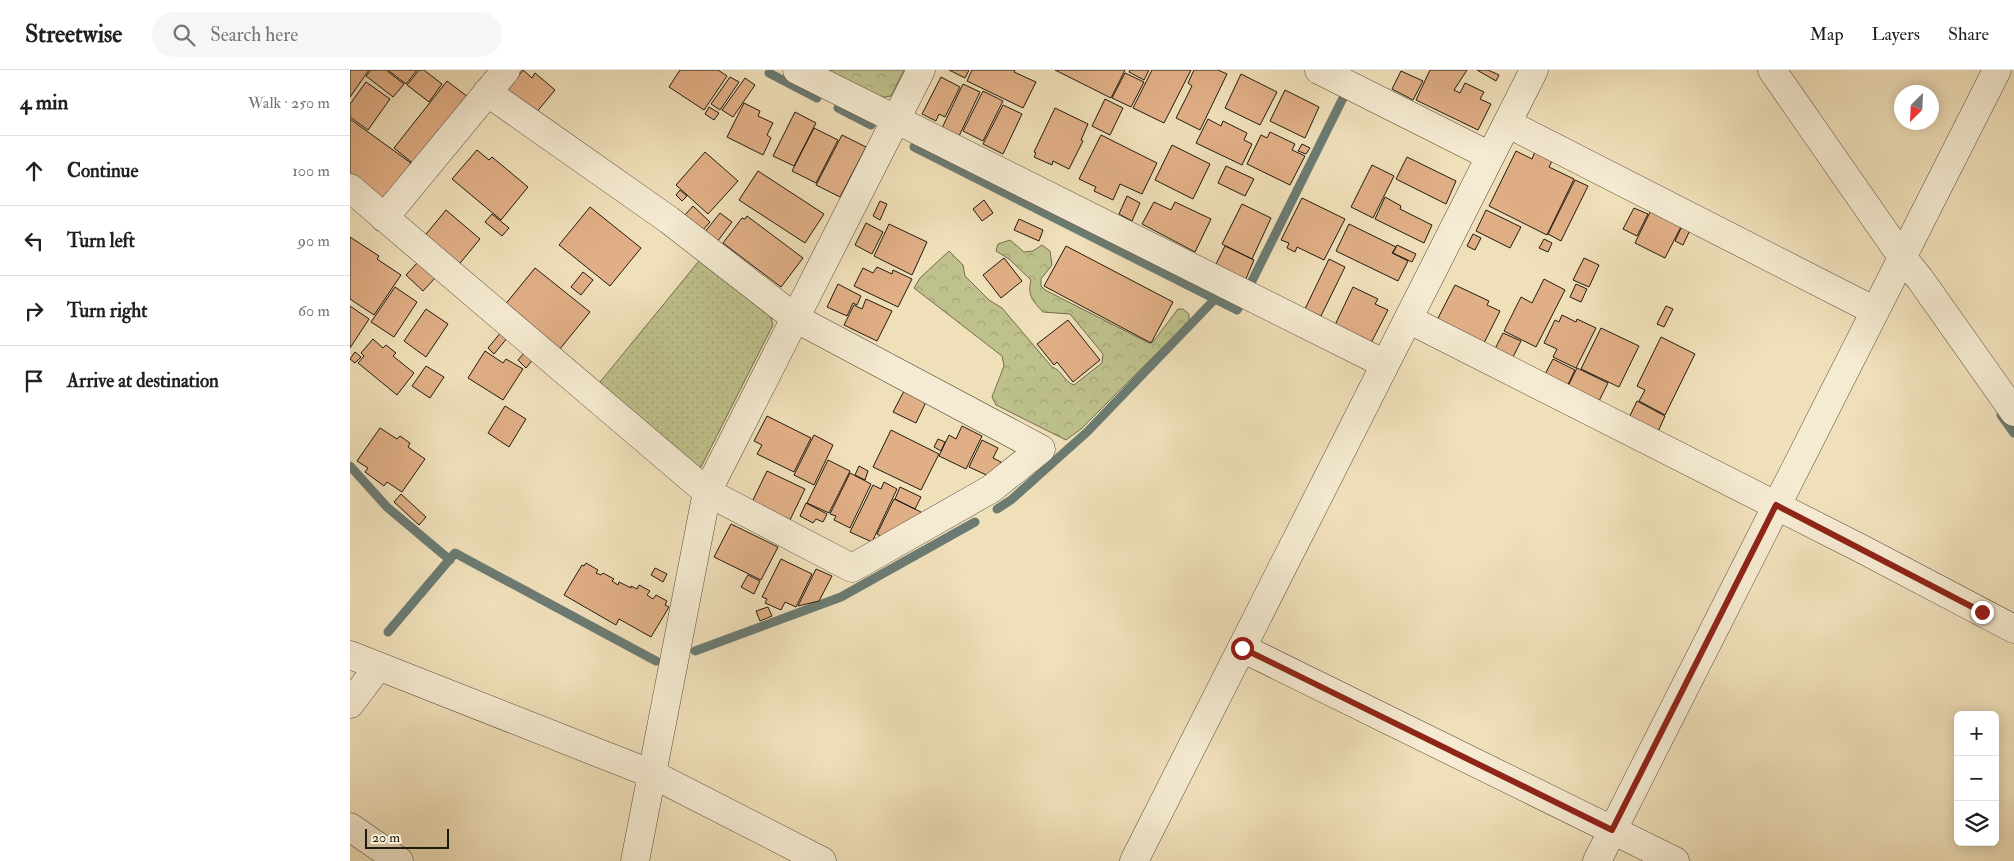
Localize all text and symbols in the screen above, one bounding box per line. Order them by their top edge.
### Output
search box [152,12,502,57]
text: Streetwise [25,19,122,50]
icon: search [170,21,198,49]
text: Search here [210,23,298,47]
text: Map [1810,23,1844,46]
text: Layers [1872,23,1920,46]
text: Share [1948,23,1989,46]
north arrow [1894,85,1939,130]
text: 4 min [20,89,68,116]
text: Walk · 250 m [248,93,330,113]
icon: ahead [20,157,48,185]
text: Continue [67,159,138,183]
text: 100 m [292,161,330,181]
icon: left [20,227,48,255]
text: Turn left [67,229,135,253]
text: 90 m [298,231,330,251]
icon: right [20,297,48,325]
text: Turn right [67,299,147,323]
text: 60 m [298,301,330,321]
icon: arrive [20,367,48,395]
text: Arrive at destination [67,369,219,393]
route end [1971,601,1994,624]
route start [1231,637,1254,660]
map controls [1954,711,1999,846]
button: + [1954,711,1999,756]
button: − [1954,756,1999,801]
button: layers [1954,801,1999,846]
scale bar [365,826,449,849]
text: 20 m [372,829,400,846]

